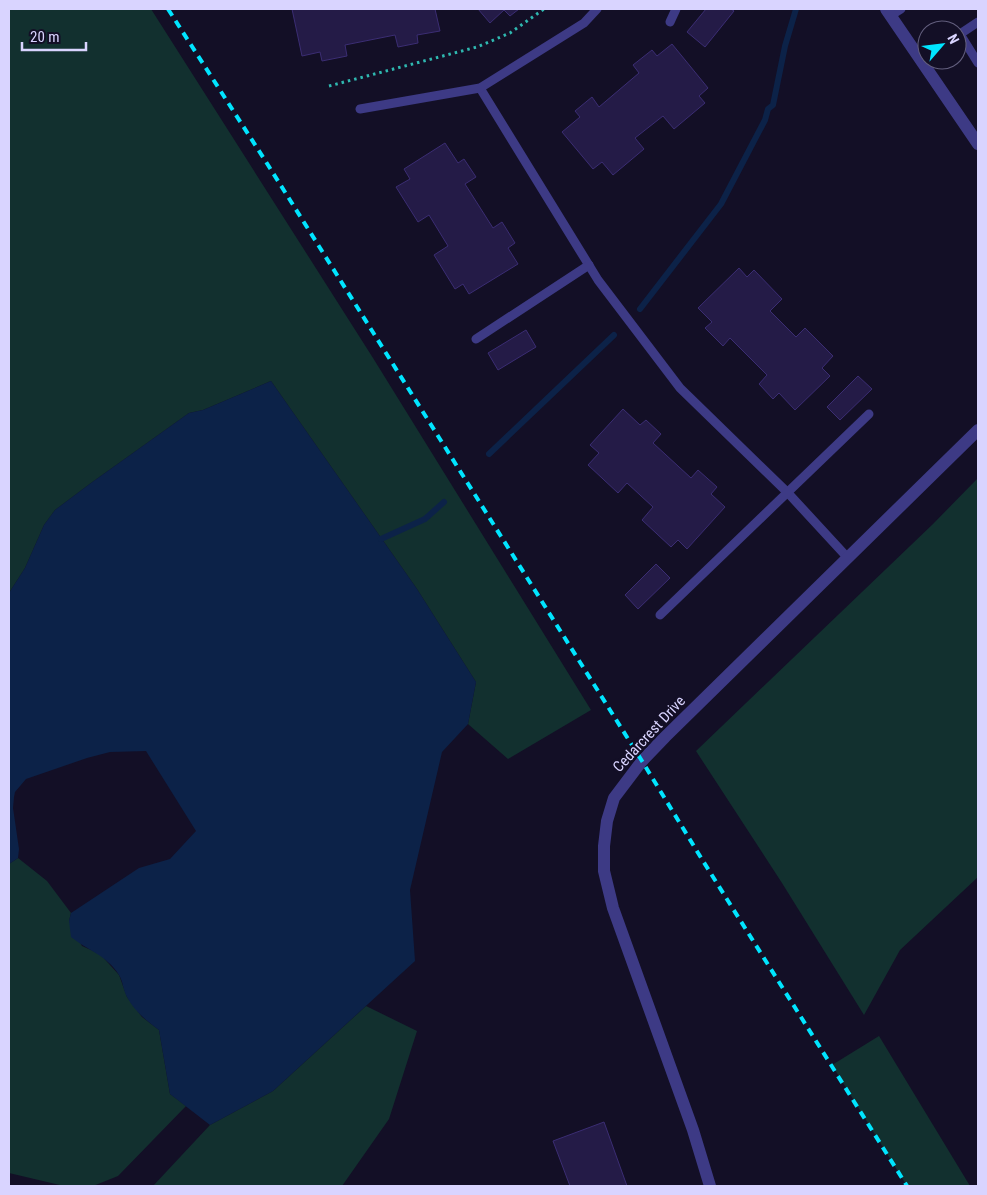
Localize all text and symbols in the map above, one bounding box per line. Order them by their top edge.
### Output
scale bar [22,20,86,52]
north arrow [917,20,967,70]
text: 20 m [30,28,60,46]
text: N [944,31,963,46]
street label: Cedarcrest Drive [609,692,689,776]

